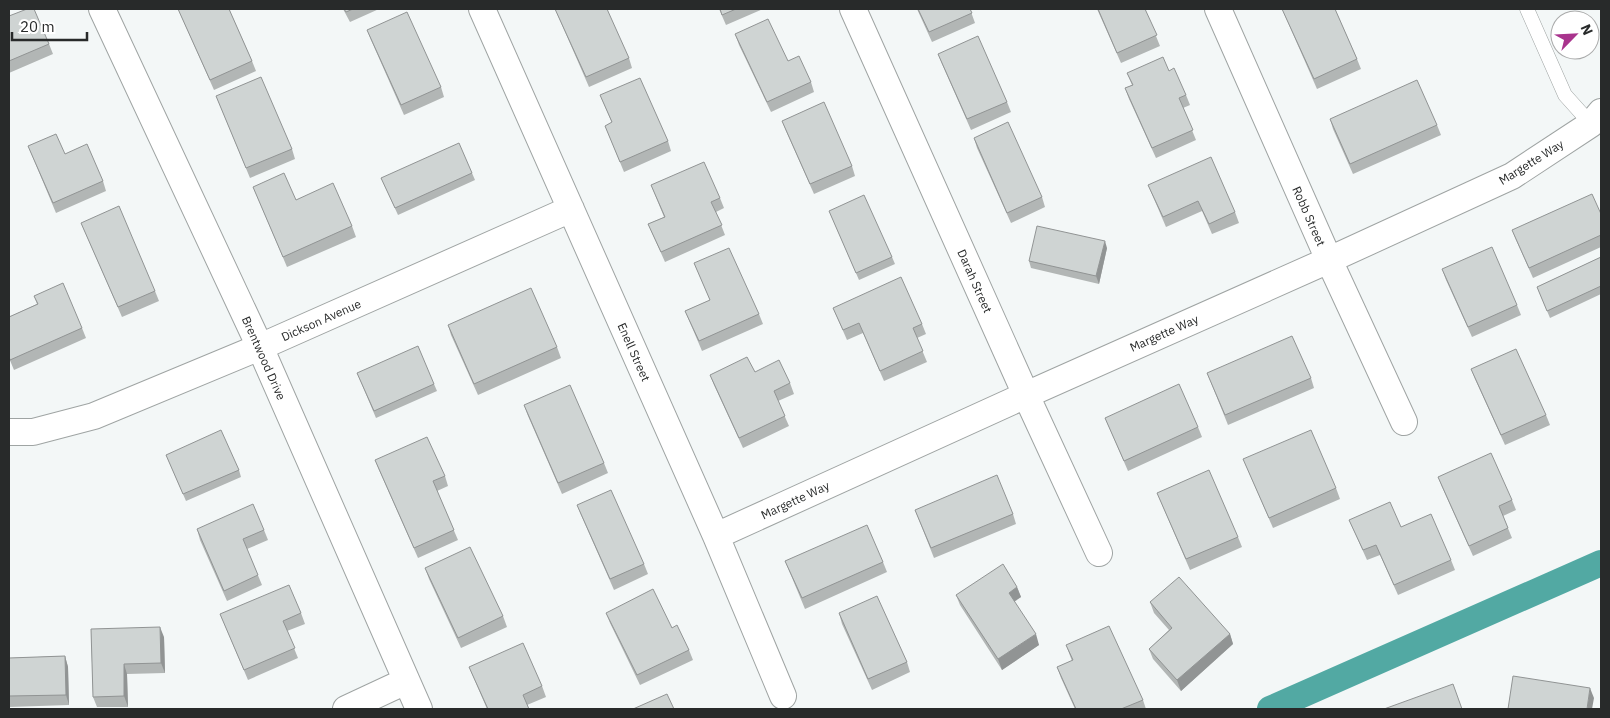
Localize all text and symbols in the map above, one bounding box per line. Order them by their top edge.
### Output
scale bar [12,10,88,42]
north arrow [1550,10,1600,60]
text: 20 m [20,17,55,36]
text: N [1577,21,1597,38]
street label: Margette Way [1496,136,1566,188]
street label: Robb Street [1289,184,1329,248]
street label: Darah Street [954,247,996,315]
street label: Dickson Avenue [279,296,364,344]
street label: Margette Way [1127,311,1201,355]
street label: Brentwood Drive [239,314,289,403]
street label: Enell Street [614,320,654,384]
street label: Margette Way [758,478,832,522]

